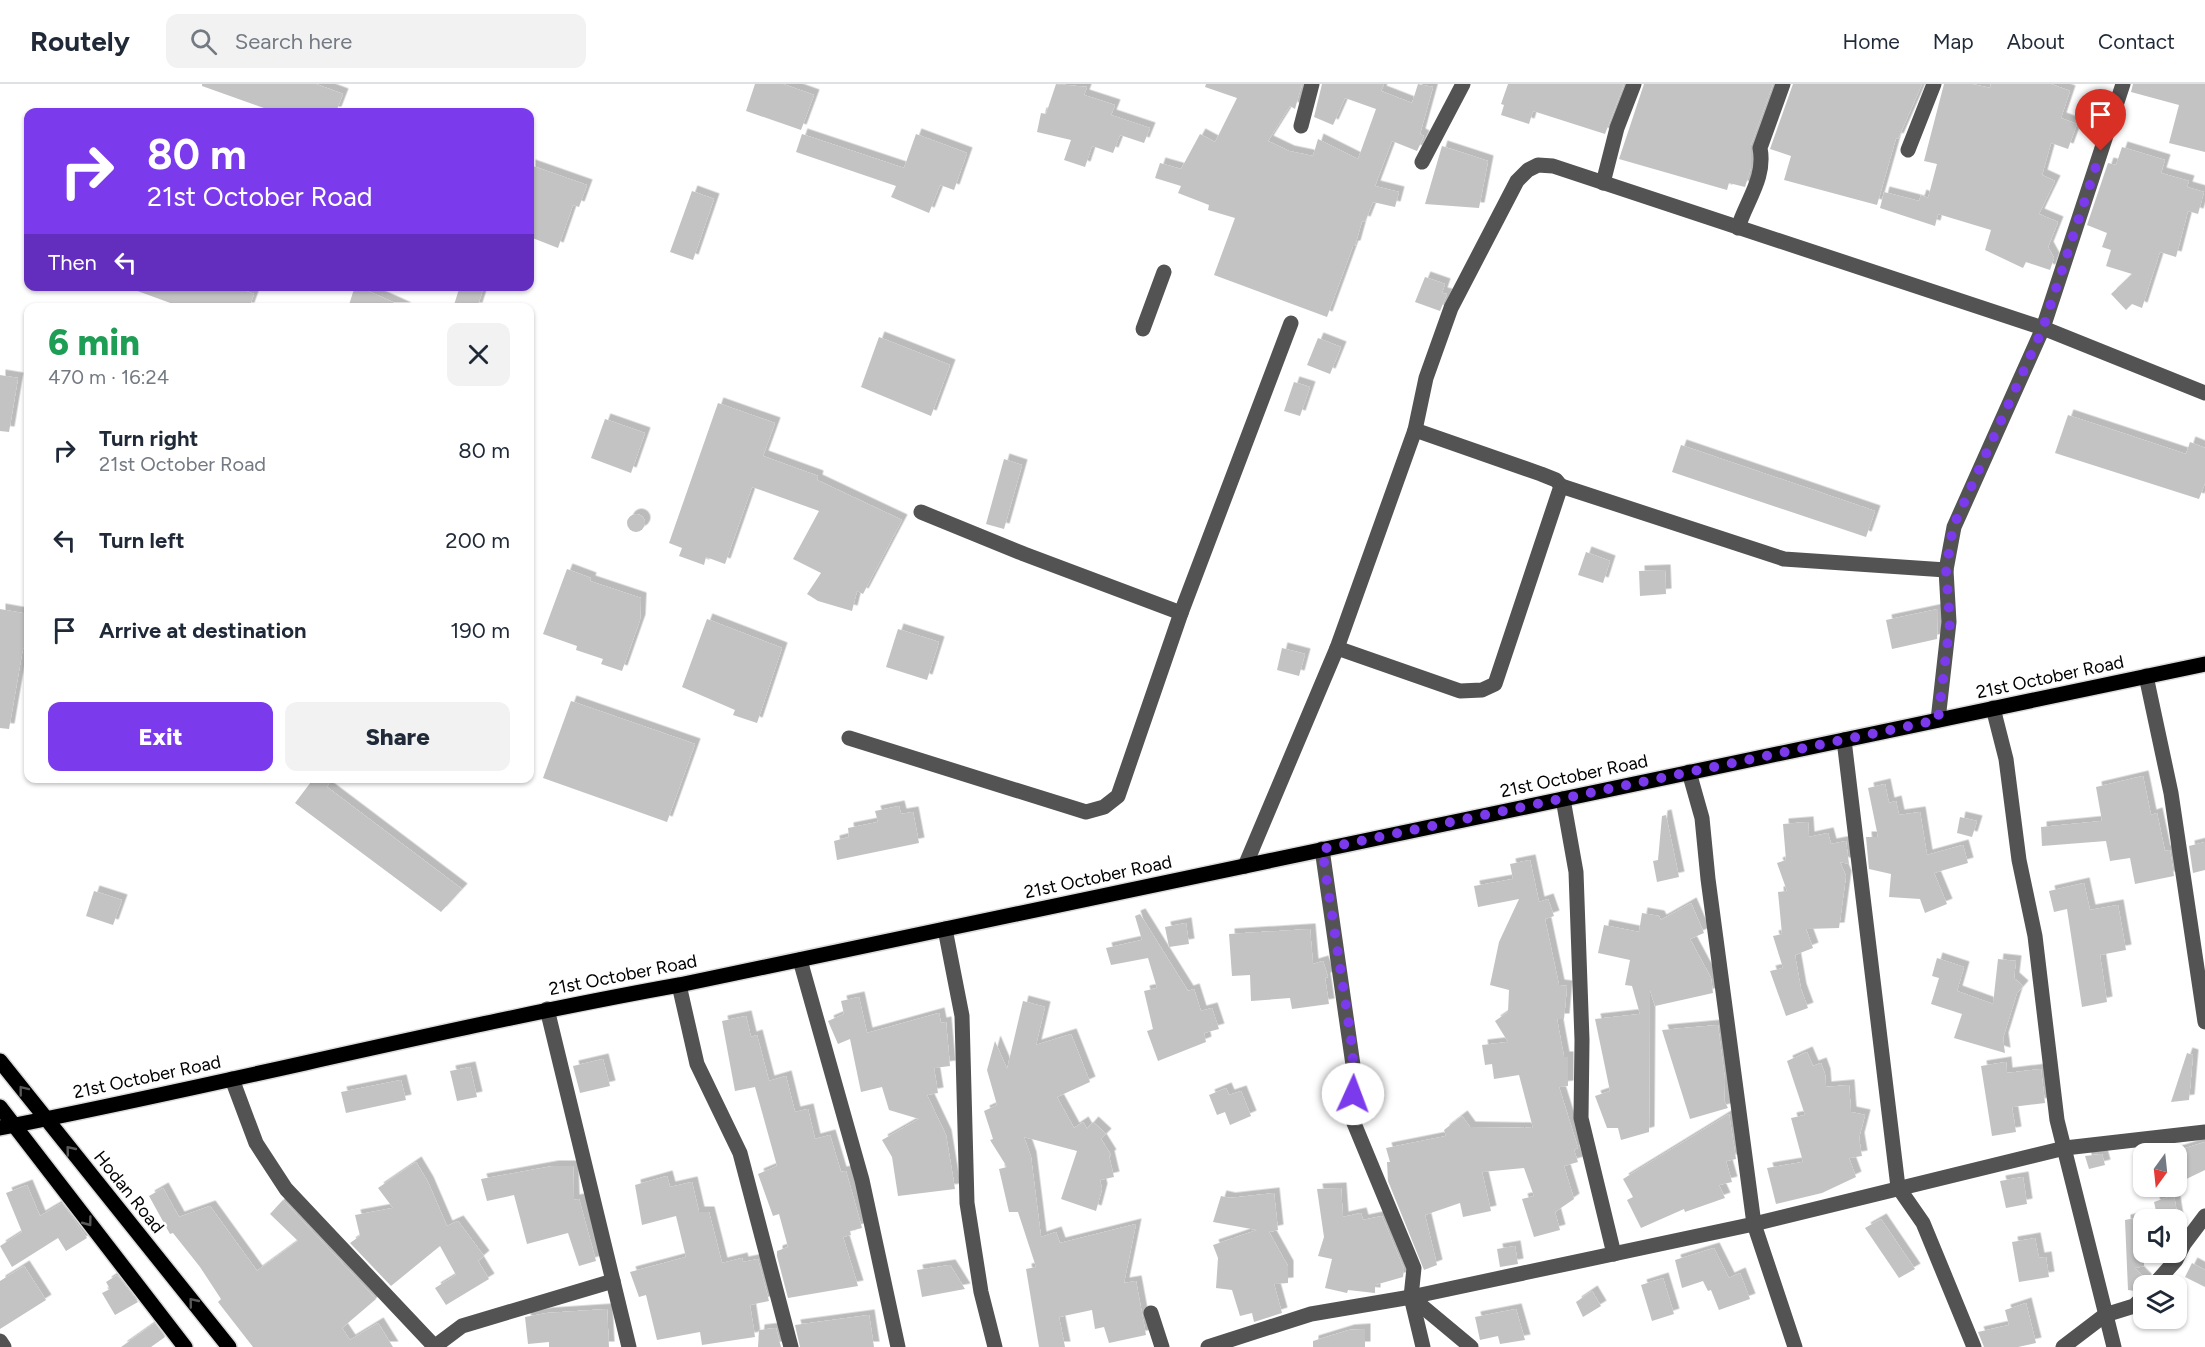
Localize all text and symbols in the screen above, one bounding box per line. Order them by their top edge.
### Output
search box [166,14,586,68]
text: Routely [30,24,130,58]
icon: search [187,25,220,58]
text: Search here [235,28,352,55]
text: Home [1843,29,1900,54]
text: Map [1933,29,1974,54]
text: About [2007,29,2065,54]
text: Contact [2098,29,2175,54]
pin [2075,89,2126,151]
icon: arrive [2084,98,2117,131]
text: 80 m [147,129,247,180]
icon: right [48,132,126,210]
text: 21st October Road [147,180,373,213]
icon: left [109,246,142,279]
text: Then [48,249,97,276]
text: 6 min [48,321,140,364]
button: close [447,323,510,386]
text: 470 m · 16:24 [48,365,169,389]
text: Turn right [99,425,198,452]
icon: right [48,434,81,467]
text: 80 m [458,437,510,464]
text: 21st October Road [99,452,266,476]
icon: left [48,524,81,557]
text: Turn left [99,527,185,554]
text: 200 m [445,527,510,554]
icon: arrive [48,614,81,647]
text: Arrive at destination [99,617,307,644]
text: 190 m [450,617,510,644]
street label: 21st October Road [1974,651,2126,703]
button: Exit [48,702,273,771]
button: Share [285,702,510,771]
street label: 21st October Road [1498,750,1650,802]
street label: 21st October Road [1022,851,1174,903]
street label: 21st October Road [547,950,699,1000]
street label: 21st October Road [71,1051,223,1103]
position arrow [1321,1062,1385,1126]
one-way arrow [19,1085,30,1096]
north arrow [2133,1143,2187,1197]
map controls [2133,1143,2187,1329]
one-way arrow [66,1146,77,1157]
street label: Hodan Road [89,1146,169,1238]
button: sound [2133,1209,2187,1263]
one-way arrow [81,1215,92,1226]
button: layers [2133,1275,2187,1329]
one-way arrow [189,1297,200,1308]

